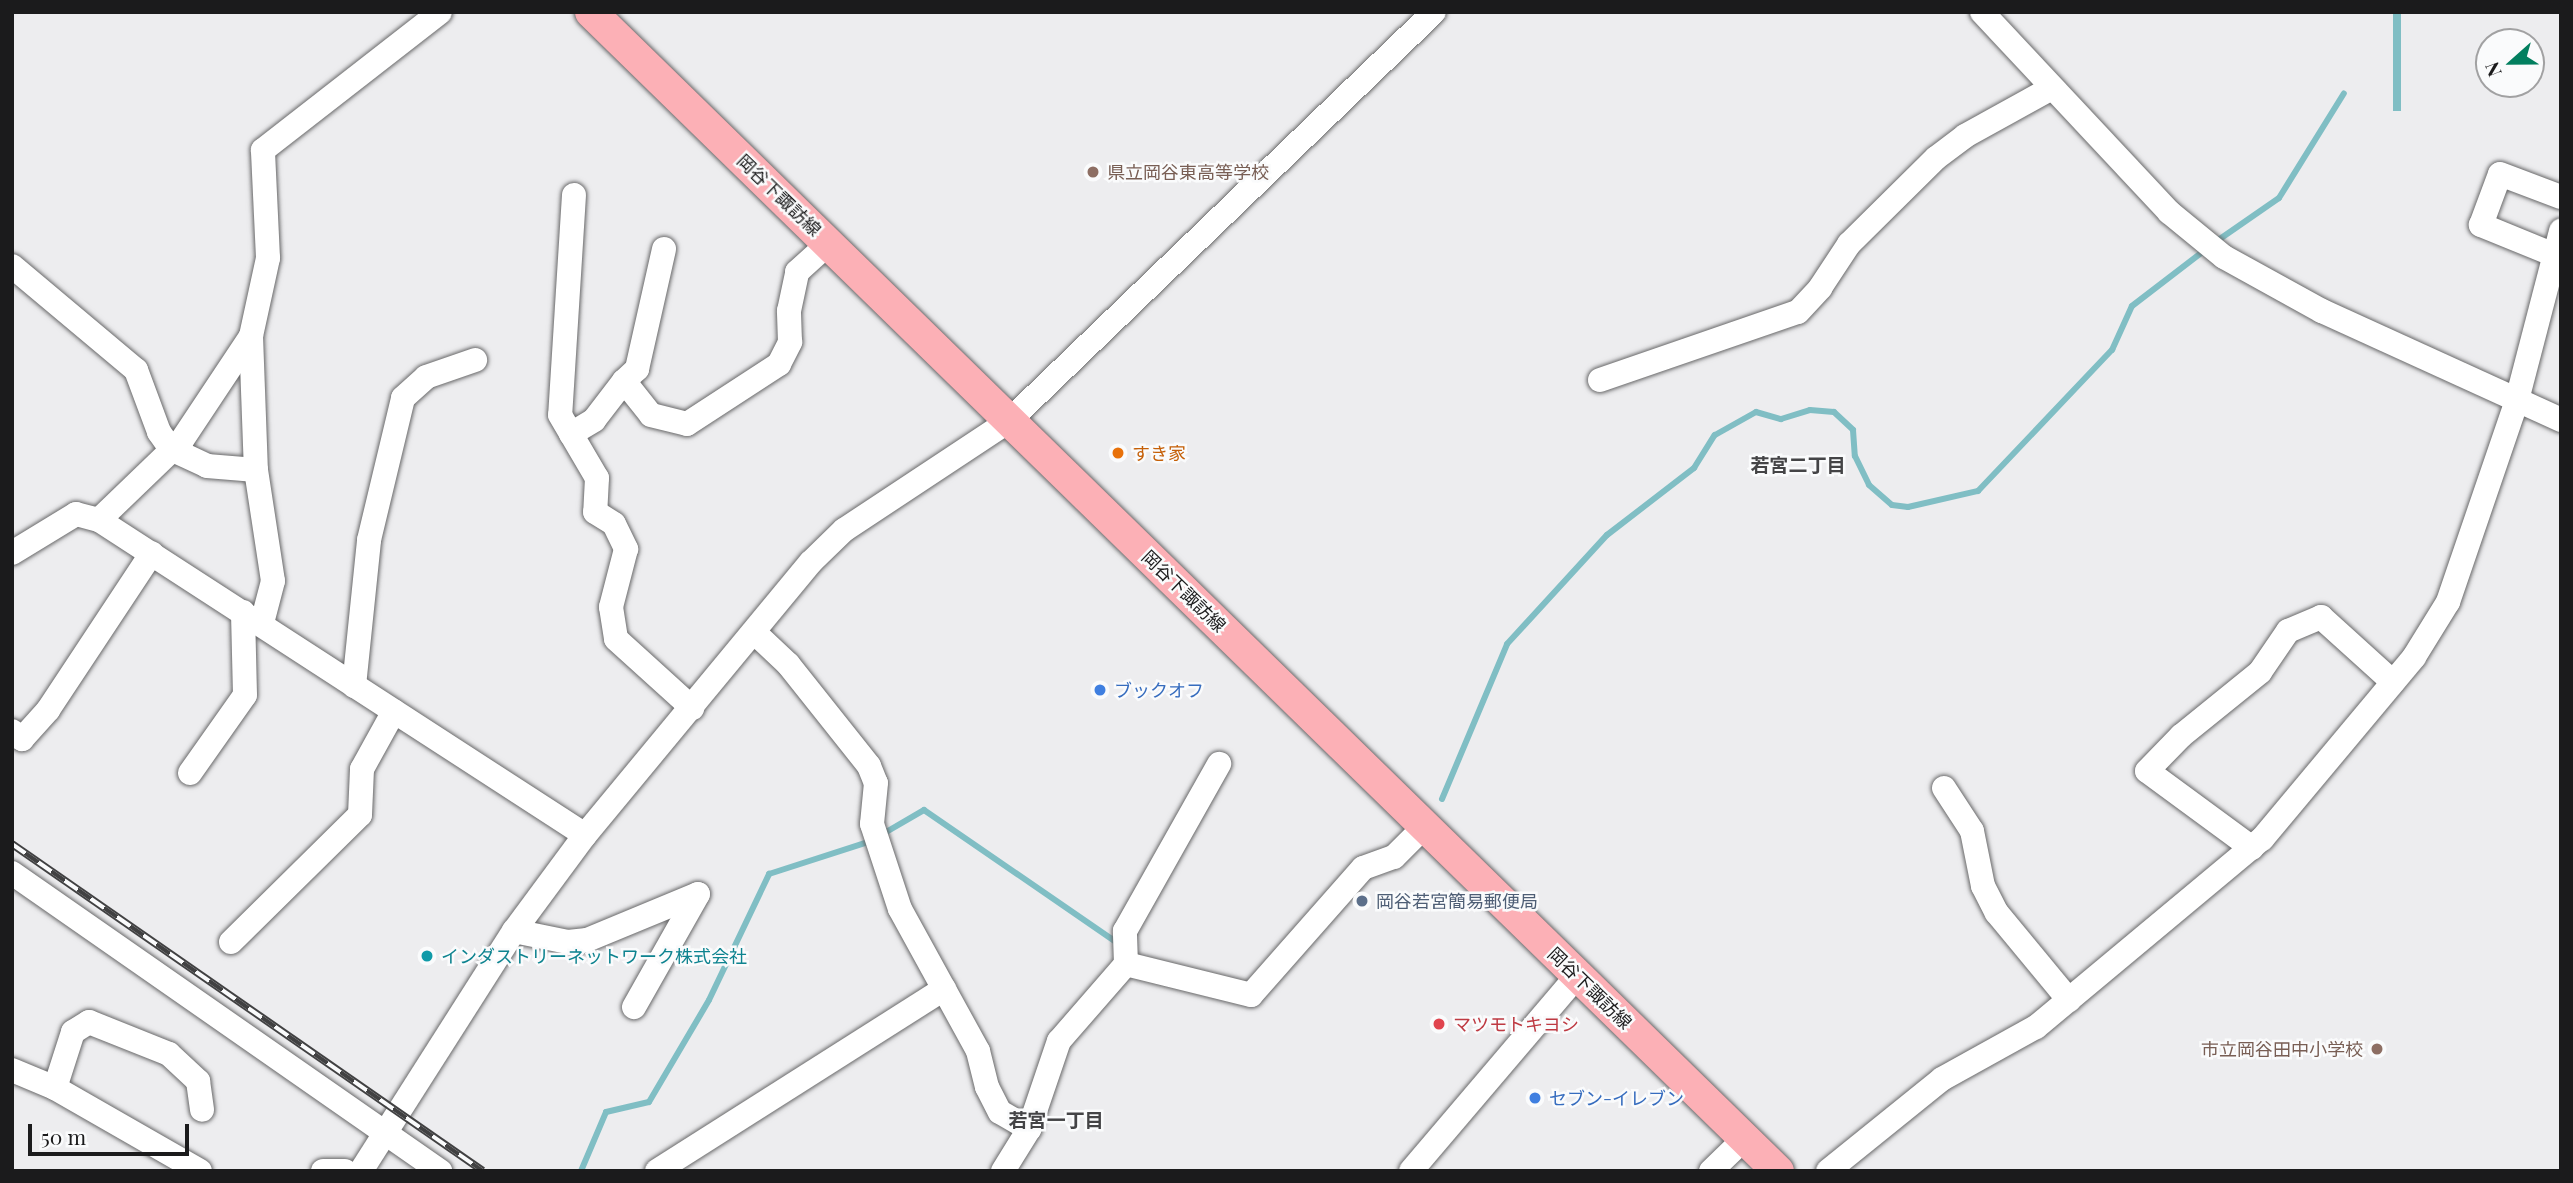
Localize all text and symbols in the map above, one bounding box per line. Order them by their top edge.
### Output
north arrow [2475,28,2545,98]
text: N [2478,59,2507,81]
street label: 岡谷下諏訪線 [733,150,825,240]
place label: 県立岡谷東高等学校 [1107,161,1269,183]
marker: 県立岡谷東高等学校 [1085,164,1101,180]
place label: すき家 [1132,442,1186,464]
marker: すき家 [1110,445,1126,461]
district label: 若宮二丁目 [1751,454,1845,476]
street label: 岡谷下諏訪線 [1138,546,1230,636]
place label: ブックオフ [1114,679,1204,701]
marker: ブックオフ [1092,682,1108,698]
place label: 岡谷若宮簡易郵便局 [1376,890,1538,912]
marker: 岡谷若宮簡易郵便局 [1354,893,1370,909]
street label: 岡谷下諏訪線 [1544,943,1636,1033]
place label: インダストリーネットワーク株式会社 [441,945,747,967]
marker: インダストリーネットワーク株式会社 [419,948,435,964]
place label: マツモトキヨシ [1453,1013,1579,1035]
marker: マツモトキヨシ [1431,1016,1447,1032]
place label: 市立岡谷田中小学校 [2201,1038,2363,1060]
marker: 市立岡谷田中小学校 [2369,1041,2385,1057]
place label: セブン-イレブン [1549,1087,1684,1109]
marker: セブン-イレブン [1527,1090,1543,1106]
district label: 若宮一丁目 [1009,1109,1103,1131]
scale bar [32,1110,192,1154]
text: 50 m [41,1122,86,1150]

